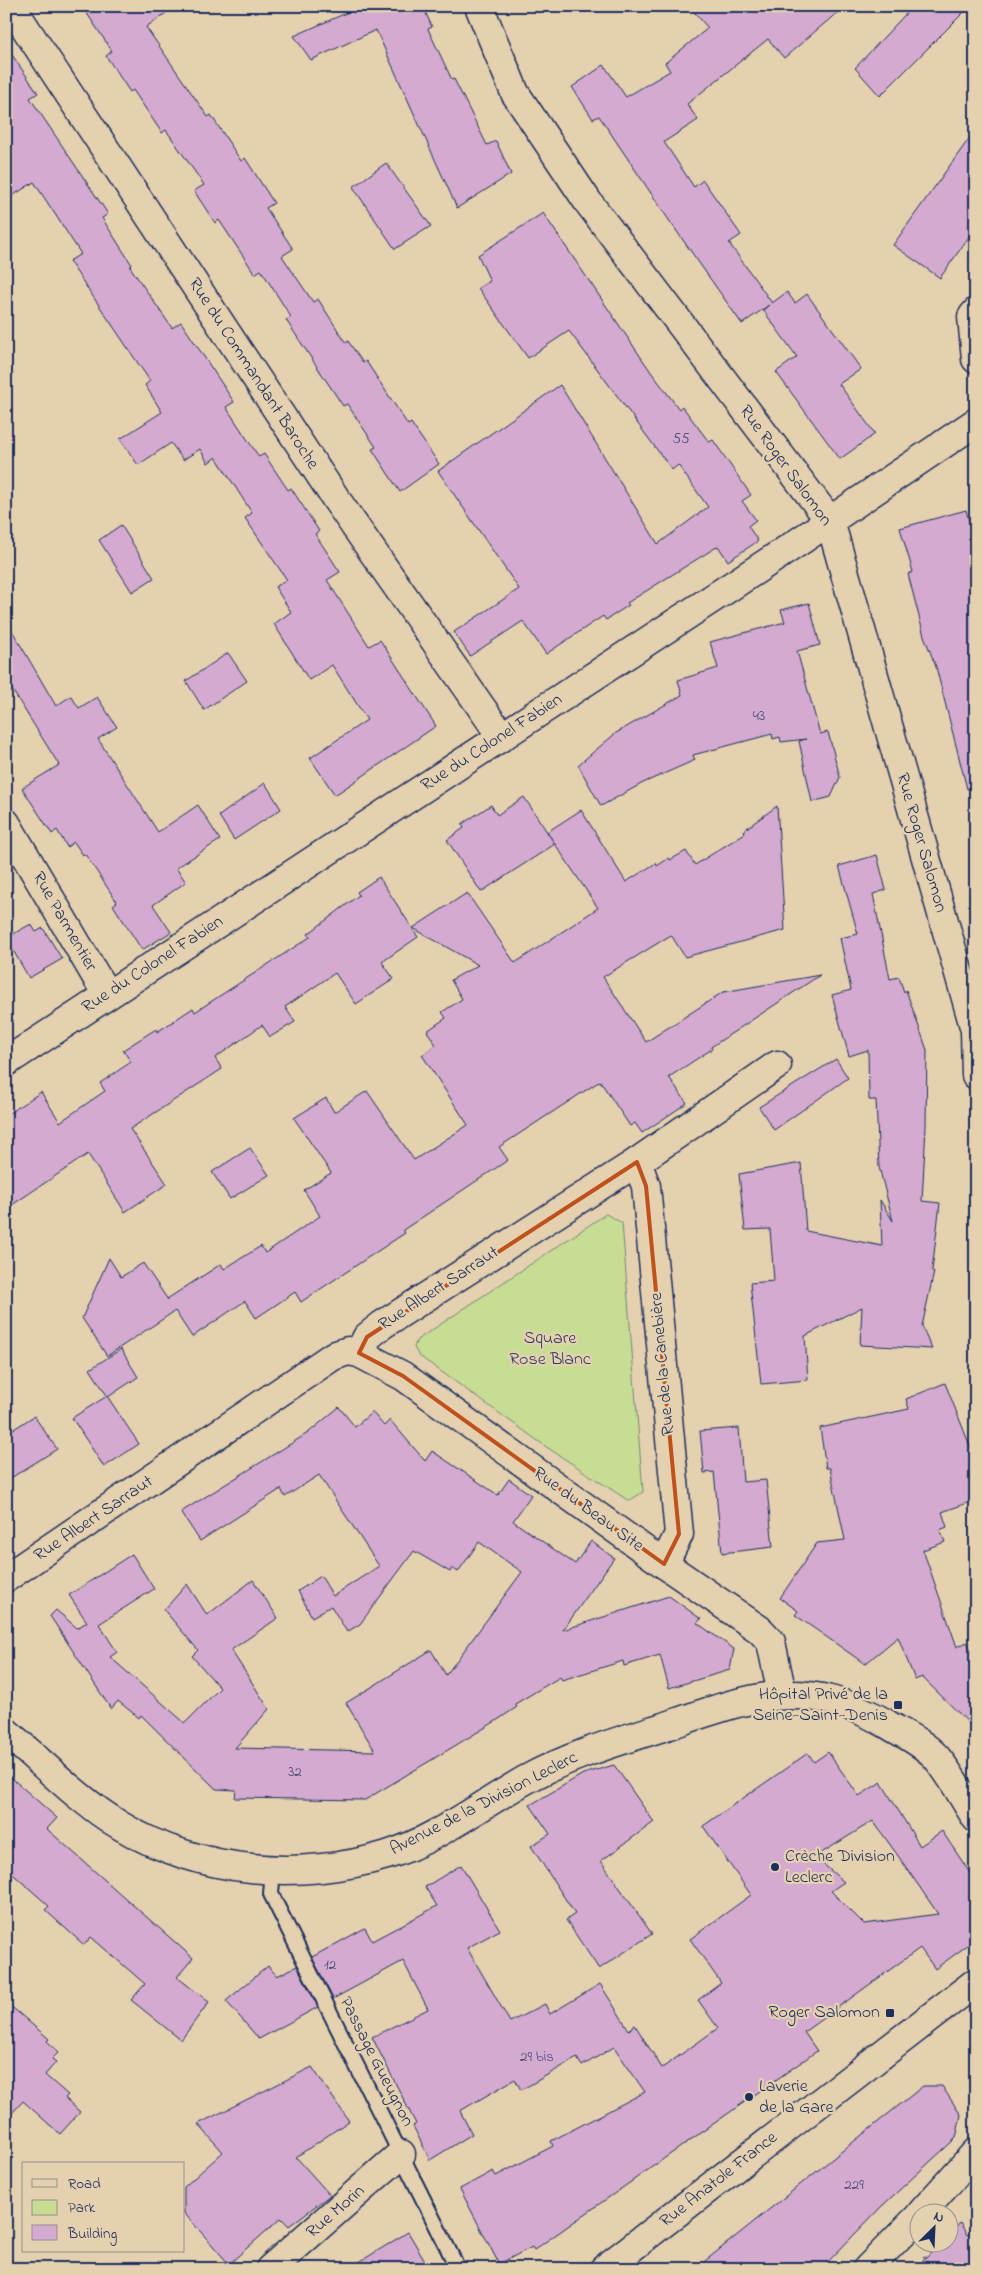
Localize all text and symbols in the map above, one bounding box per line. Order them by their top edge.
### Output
street label: Rue du Commandant Baroche [181,273,325,476]
street label: Rue Roger Salomon [731,400,838,533]
house number: 55 [672,428,690,450]
street label: Rue du Colonel Fabien [416,687,568,799]
house number: 43 [753,705,765,727]
street label: Rue Roger Salomon [888,770,953,916]
street label: Rue Parmentier [25,867,103,977]
street label: Rue du Colonel Fabien [77,909,229,1021]
street label: Rue Albert Sarraut [374,1240,504,1338]
street label: Rue de la Canebière [644,1290,682,1437]
park label: Square Rose Blanc [509,1326,591,1373]
street label: Rue du Beau Site [527,1461,649,1560]
street label: Rue Albert Sarraut [29,1469,159,1569]
place label: Hôpital Privé de la Seine-Saint-Denis [753,1682,888,1729]
marker: Hôpital Privé de la Seine-Saint-Denis [892,1699,904,1711]
street label: Avenue de la Division Leclerc [386,1745,582,1863]
house number: 32 [288,1761,302,1783]
place label: Crèche Division Leclerc [785,1844,895,1891]
marker: Crèche Division Leclerc [769,1861,781,1873]
house number: 12 [324,1954,337,1976]
street label: Passage Gueugnon [331,1992,420,2132]
place label: Roger Salomon [769,2000,880,2027]
marker: Roger Salomon [884,2007,896,2019]
house number: 29 bis [520,2046,554,2068]
place label: Laverie de la Gare [759,2074,835,2121]
marker: Laverie de la Gare [743,2091,755,2103]
street label: Rue Anatole France [655,2125,784,2234]
legend [22,2162,185,2252]
text: Road [68,2173,101,2195]
house number: 229 [844,2174,864,2196]
street label: Rue Morin [301,2179,371,2245]
text: Park [68,2197,96,2219]
north arrow [910,2202,960,2252]
text: N [930,2206,947,2229]
text: Building [67,2223,117,2246]

